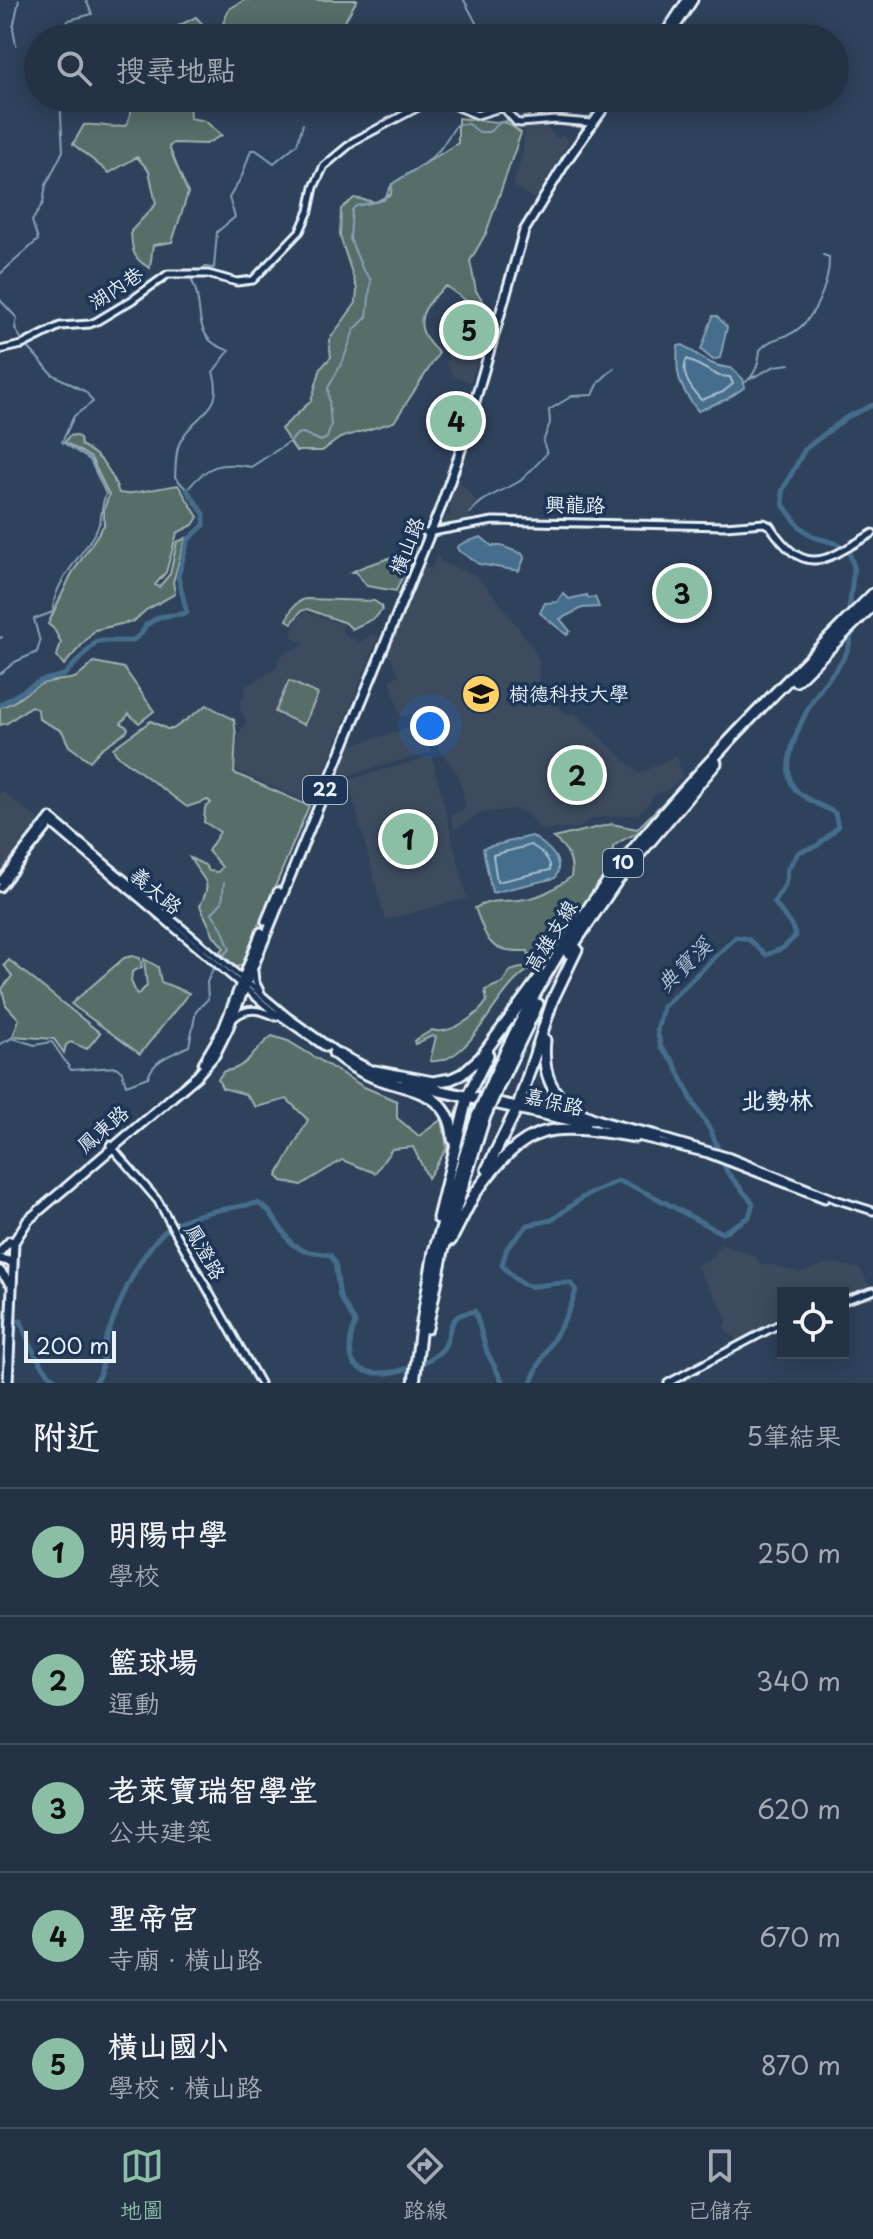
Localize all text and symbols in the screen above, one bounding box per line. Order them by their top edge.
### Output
search box [24,24,849,112]
icon: search [52,46,96,90]
text: 搜尋地點 [116,46,236,91]
street label: 湖內巷 [82,258,150,316]
pin: 5 [443,300,495,360]
pin: 4 [430,391,482,451]
street label: 興龍路 [545,488,606,520]
street label: 橫山路 [381,511,432,579]
pin: 3 [656,563,708,623]
school or university icon: 樹德科技大學 [460,673,502,715]
place label: 樹德科技大學 [509,678,629,708]
your location [410,706,450,746]
pin: 2 [551,745,603,805]
road number: 22 [303,776,347,804]
pin: 1 [382,809,434,869]
road number: 10 [603,849,643,877]
street label: 義大路 [124,859,190,922]
street label: 高雄支線 [516,894,584,977]
water label: 典寶溪 [648,928,719,999]
street label: 嘉保路 [522,1080,588,1123]
district label: 北勢林 [741,1081,813,1117]
street label: 鳳東路 [70,1097,136,1159]
street label: 鳳澄路 [178,1218,234,1286]
map controls [777,1287,849,1359]
button: locate [777,1287,849,1359]
scale bar [24,1327,116,1363]
text: 200 m [36,1328,109,1361]
text: 附近 [32,1409,100,1461]
text: 5筆結果 [746,1416,841,1455]
text: 明陽中學 [108,1510,228,1555]
text: 1 [52,1533,64,1572]
text: 250 m [757,1533,841,1572]
text: 學校 [108,1555,160,1594]
text: 籃球場 [108,1638,198,1683]
text: 2 [49,1661,67,1700]
text: 340 m [756,1661,841,1700]
text: 運動 [108,1683,160,1722]
text: 老萊寶瑞智學堂 [108,1766,318,1811]
text: 3 [49,1789,67,1828]
text: 620 m [757,1789,841,1828]
text: 公共建築 [108,1811,212,1850]
text: 聖帝宮 [108,1894,198,1939]
text: 4 [49,1917,67,1956]
text: 670 m [759,1917,841,1956]
text: 寺廟 · 橫山路 [108,1939,262,1978]
text: 橫山國小 [108,2022,228,2067]
text: 5 [50,2045,66,2084]
text: 870 m [761,2045,841,2084]
text: 學校 · 橫山路 [108,2067,262,2106]
tab: 地圖 [120,2144,164,2225]
tab: 路線 [403,2144,447,2225]
tab: 已儲存 [687,2144,753,2225]

